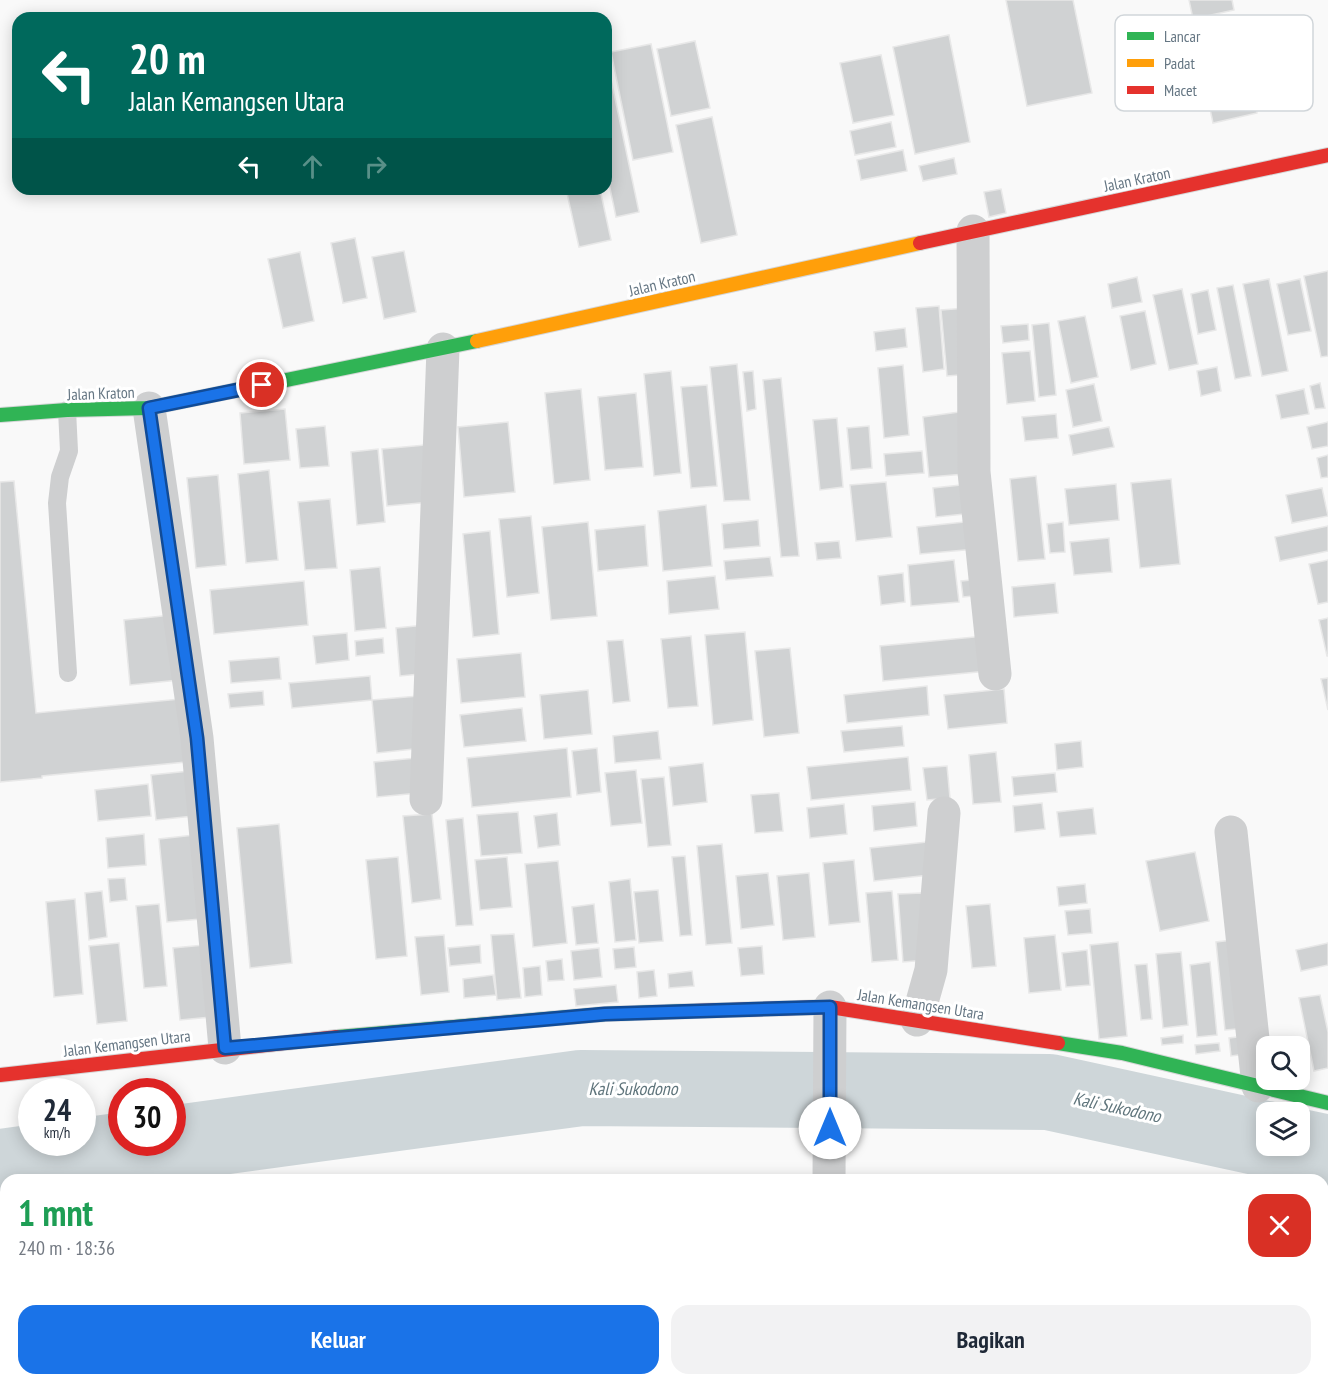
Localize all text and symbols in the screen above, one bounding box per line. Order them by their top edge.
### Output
legend [1115,15,1313,111]
text: Lancar [1164,26,1201,46]
text: 20 m [129,31,206,86]
icon: left [30,36,108,114]
text: Padat [1164,53,1196,73]
text: Macet [1164,80,1198,100]
text: Jalan Kemangsen Utara [129,84,345,118]
icon: left [233,150,266,183]
icon: ahead [296,150,329,183]
icon: right [359,150,392,183]
street label: Jalan Kraton [1101,162,1172,196]
street label: Jalan Kraton [626,266,697,301]
pin [236,359,287,410]
icon: arrive [245,368,278,401]
street label: Jalan Kraton [66,382,135,404]
street label: Jalan Kemangsen Utara [855,984,986,1024]
street label: Jalan Kemangsen Utara [61,1025,192,1061]
map controls [1256,1036,1310,1156]
button: search [1256,1036,1310,1090]
water label: Kali Sukodono [589,1077,679,1100]
speed limit sign: 30 [108,1078,186,1156]
water label: Kali Sukodono [1071,1087,1164,1128]
text: 24 [43,1090,71,1129]
position arrow [798,1096,862,1160]
button: layers [1256,1102,1310,1156]
text: km/h [44,1123,70,1142]
text: 1 mnt [18,1189,93,1236]
button: close [1248,1194,1311,1257]
text: 240 m · 18:36 [18,1235,115,1261]
button: Keluar [18,1305,659,1374]
button: Bagikan [671,1305,1311,1374]

